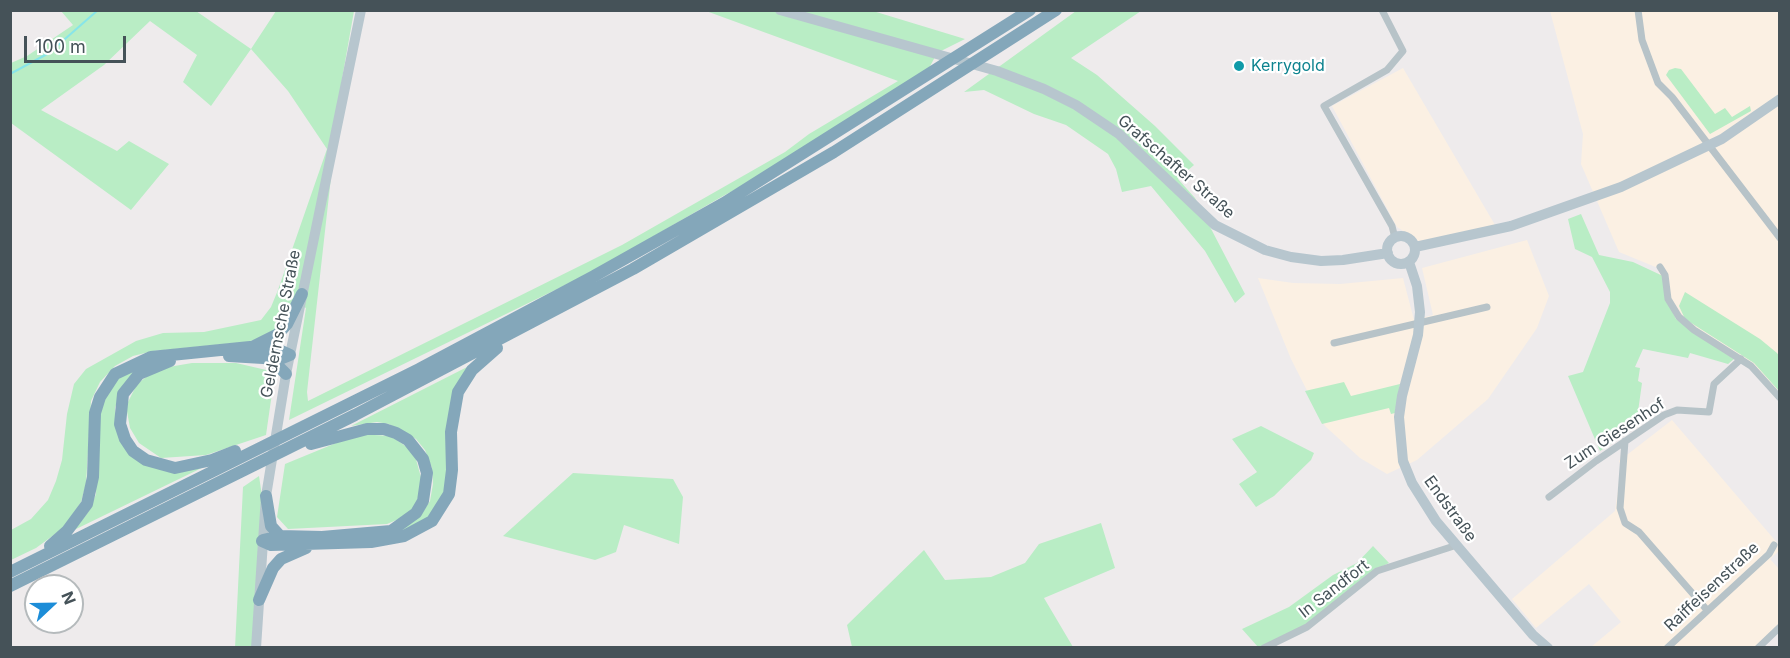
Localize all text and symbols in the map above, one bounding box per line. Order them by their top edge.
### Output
scale bar [27,24,129,62]
text: 100 m [35,36,86,57]
place label: Kerrygold [1251,56,1325,76]
marker: Kerrygold [1232,59,1246,73]
street label: Grafschafter Straße [1114,111,1238,223]
street label: Geldernsche Straße [257,248,305,400]
street label: Zum Giesenhof [1561,395,1669,473]
street label: Endstraße [1420,472,1480,546]
street label: Raiffeisenstraße [1661,538,1763,636]
street label: In Sandfort [1295,556,1373,622]
north arrow [24,574,84,634]
text: N [57,589,80,607]

